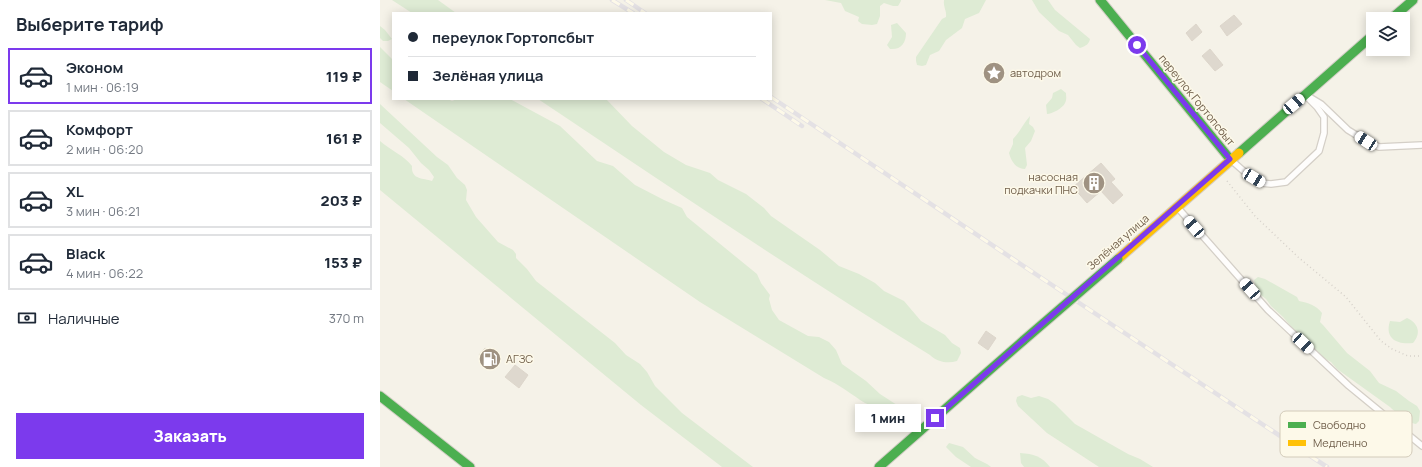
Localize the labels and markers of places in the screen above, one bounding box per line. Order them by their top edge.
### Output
place icon: автодром [981,60,1007,86]
place label: автодром [1010,65,1061,80]
place label: насосная подкачки ПНС [1004,169,1078,197]
building icon: насосная подкачки ПНС [1081,170,1107,196]
fuel station icon: АГЗС [477,346,503,372]
place label: АГЗС [506,351,533,366]

